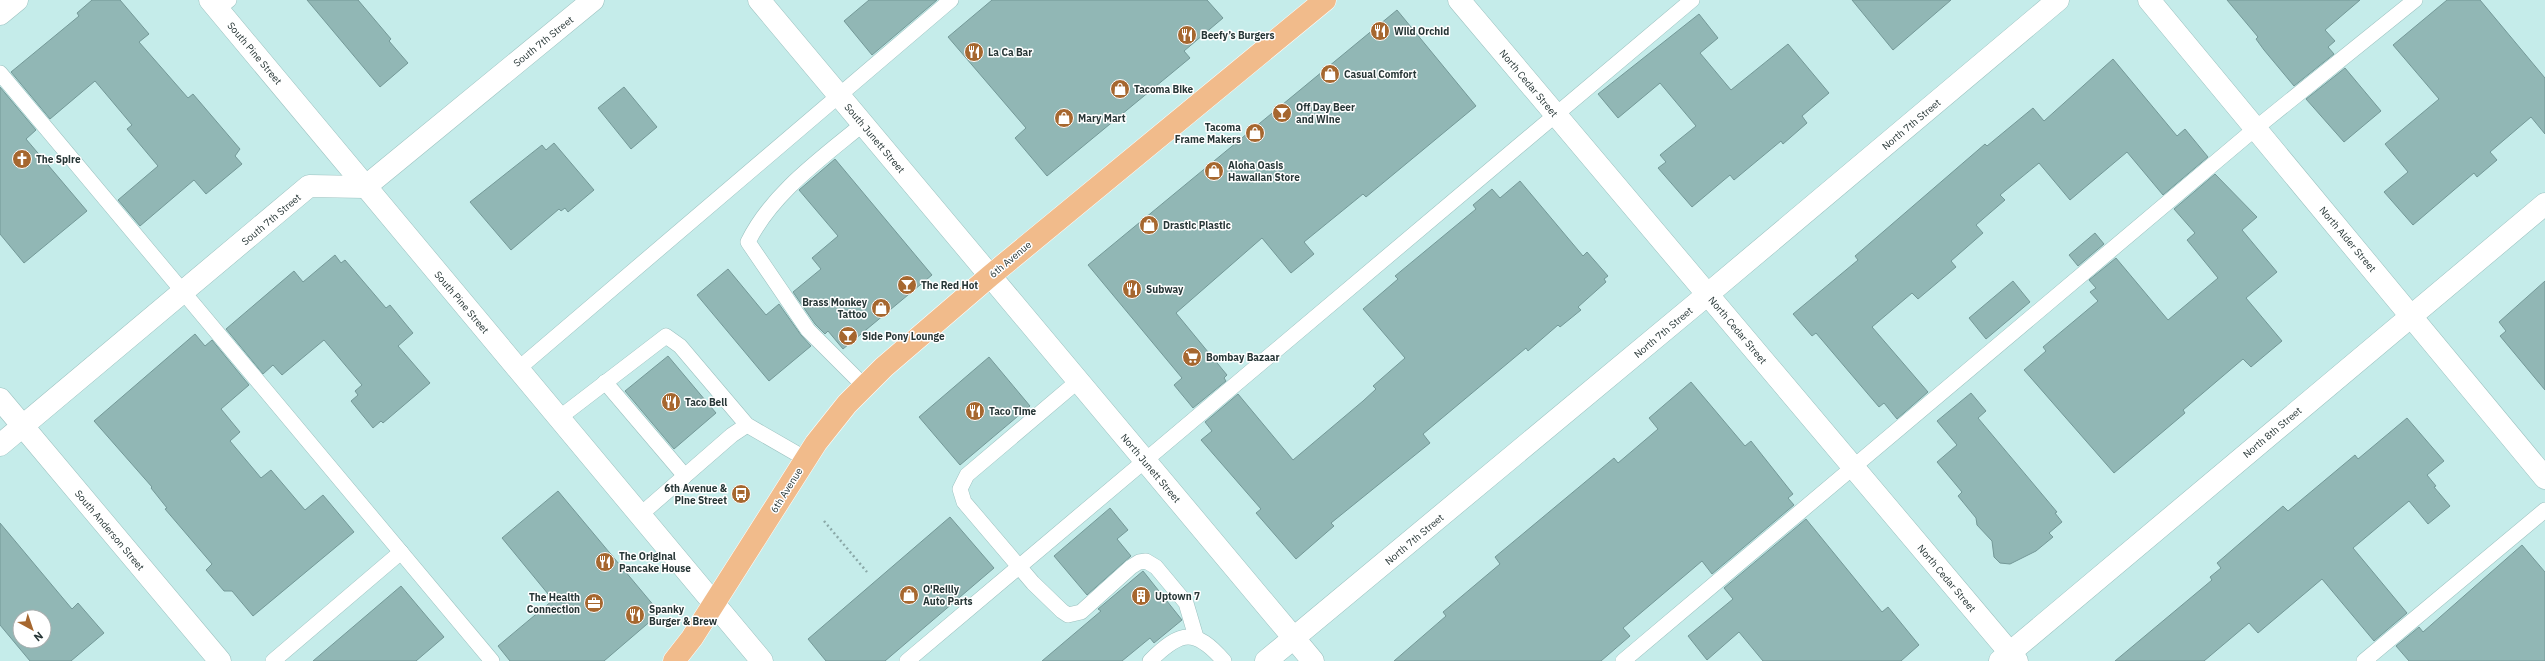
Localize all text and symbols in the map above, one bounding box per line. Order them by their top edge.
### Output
street label: South 7th Street [511,13,576,70]
street label: South Pine Street [225,19,285,88]
restaurant icon: Wild Orchid [1369,20,1391,42]
restaurant icon: Beefy’s Burgers [1176,24,1198,46]
place label: Wild Orchid [1394,25,1449,38]
place label: Beefy’s Burgers [1201,29,1275,42]
restaurant icon: La Ca Bar [963,41,985,63]
place label: La Ca Bar [988,46,1032,59]
street label: North Cedar Street [1497,47,1561,120]
shop icon: Casual Comfort [1319,63,1341,85]
place label: Casual Comfort [1344,68,1417,81]
shop icon: Tacoma Bike [1109,78,1131,100]
place label: Tacoma Bike [1134,83,1194,96]
street label: North 7th Street [1879,96,1944,153]
street label: South Junett Street [842,101,908,176]
place label: Off Day Beer and Wine [1296,101,1355,126]
bar icon: Off Day Beer and Wine [1271,102,1293,124]
shop icon: Mary Mart [1053,107,1075,129]
place label: Mary Mart [1078,112,1126,125]
place label: Tacoma Frame Makers [1175,121,1241,146]
shop icon: Tacoma Frame Makers [1244,122,1266,144]
church icon: The Spire [11,148,33,170]
place label: The Spire [36,153,81,166]
place label: Aloha Oasis Hawaiian Store [1228,159,1300,184]
shop icon: Aloha Oasis Hawaiian Store [1203,160,1225,182]
street label: South 7th Street [239,190,304,248]
street label: North Alder Street [2316,204,2379,275]
shop icon: Drastic Plastic [1138,214,1160,236]
place label: Drastic Plastic [1163,219,1231,232]
street label: 6th Avenue [987,238,1034,281]
street label: South Pine Street [432,268,492,337]
bar icon: The Red Hot [896,274,918,296]
restaurant icon: Subway [1121,278,1143,300]
place label: The Red Hot [921,279,978,292]
place label: Subway [1146,283,1184,296]
street label: North Cedar Street [1706,294,1770,367]
place label: Brass Monkey Tattoo [802,296,868,321]
shop icon: Brass Monkey Tattoo [870,297,892,319]
street label: North 7th Street [1631,304,1696,361]
bar icon: Side Pony Lounge [837,325,859,347]
place label: Side Pony Lounge [862,330,945,343]
supermarket icon: Bombay Bazaar [1181,346,1203,368]
place label: Bombay Bazaar [1206,351,1280,364]
restaurant icon: Taco Bell [660,391,682,413]
place label: Taco Bell [685,396,727,409]
restaurant icon: Taco Time [964,400,986,422]
street label: North 8th Street [2240,404,2305,461]
place label: Taco Time [989,405,1037,418]
street label: North Junett Street [1118,431,1184,506]
street label: 6th Avenue [767,465,806,515]
place label: 6th Avenue & Pine Street [664,482,728,507]
bus stop icon: 6th Avenue & Pine Street [730,483,752,505]
street label: South Anderson Street [72,487,148,574]
street label: North 7th Street [1382,511,1447,568]
street label: North Cedar Street [1915,542,1979,615]
place label: The Original Pancake House [619,550,691,575]
restaurant icon: The Original Pancake House [594,551,616,573]
place label: O'Reilly Auto Parts [923,583,973,608]
shop icon: O'Reilly Auto Parts [898,584,920,606]
building icon: Uptown 7 [1130,585,1152,607]
place label: Uptown 7 [1155,590,1200,603]
place label: The Health Connection [527,591,580,616]
office icon: The Health Connection [583,592,605,614]
place label: Spanky Burger & Brew [649,603,718,628]
restaurant icon: Spanky Burger & Brew [624,604,646,626]
north arrow [12,609,52,649]
text: N [31,629,46,645]

